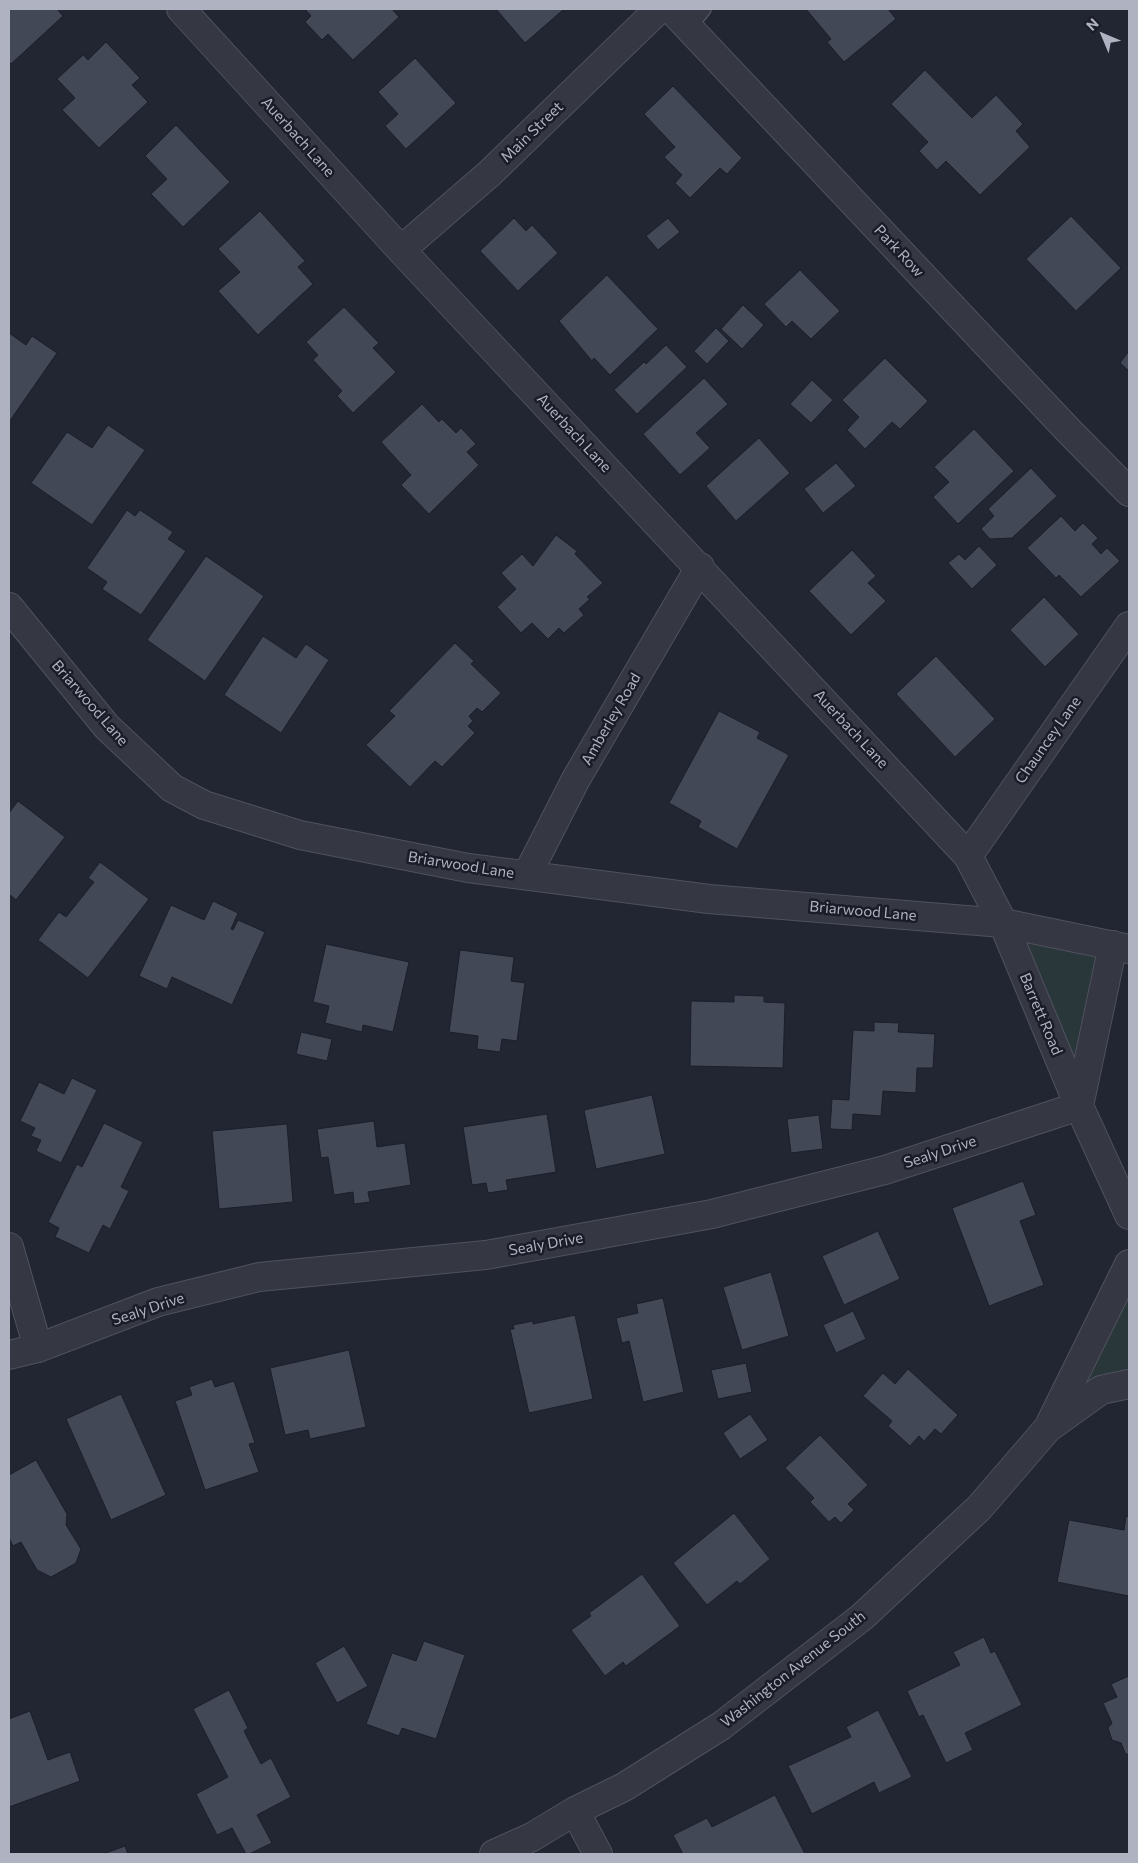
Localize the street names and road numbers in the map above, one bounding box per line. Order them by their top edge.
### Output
street label: Auerbach Lane [258,93,338,181]
street label: Main Street [497,98,567,166]
street label: Park Row [870,221,928,281]
street label: Auerbach Lane [533,390,615,476]
street label: Briarwood Lane [48,657,132,749]
street label: Amberley Road [577,670,645,768]
street label: Auerbach Lane [810,686,892,772]
street label: Chauncey Lane [1011,693,1085,787]
street label: Briarwood Lane [406,848,516,882]
street label: Briarwood Lane [809,897,917,925]
street label: Barrett Road [1016,970,1066,1058]
street label: Sealy Drive [901,1132,979,1172]
street label: Sealy Drive [507,1229,585,1259]
street label: Sealy Drive [109,1289,187,1329]
street label: Washington Avenue South [717,1607,869,1731]

